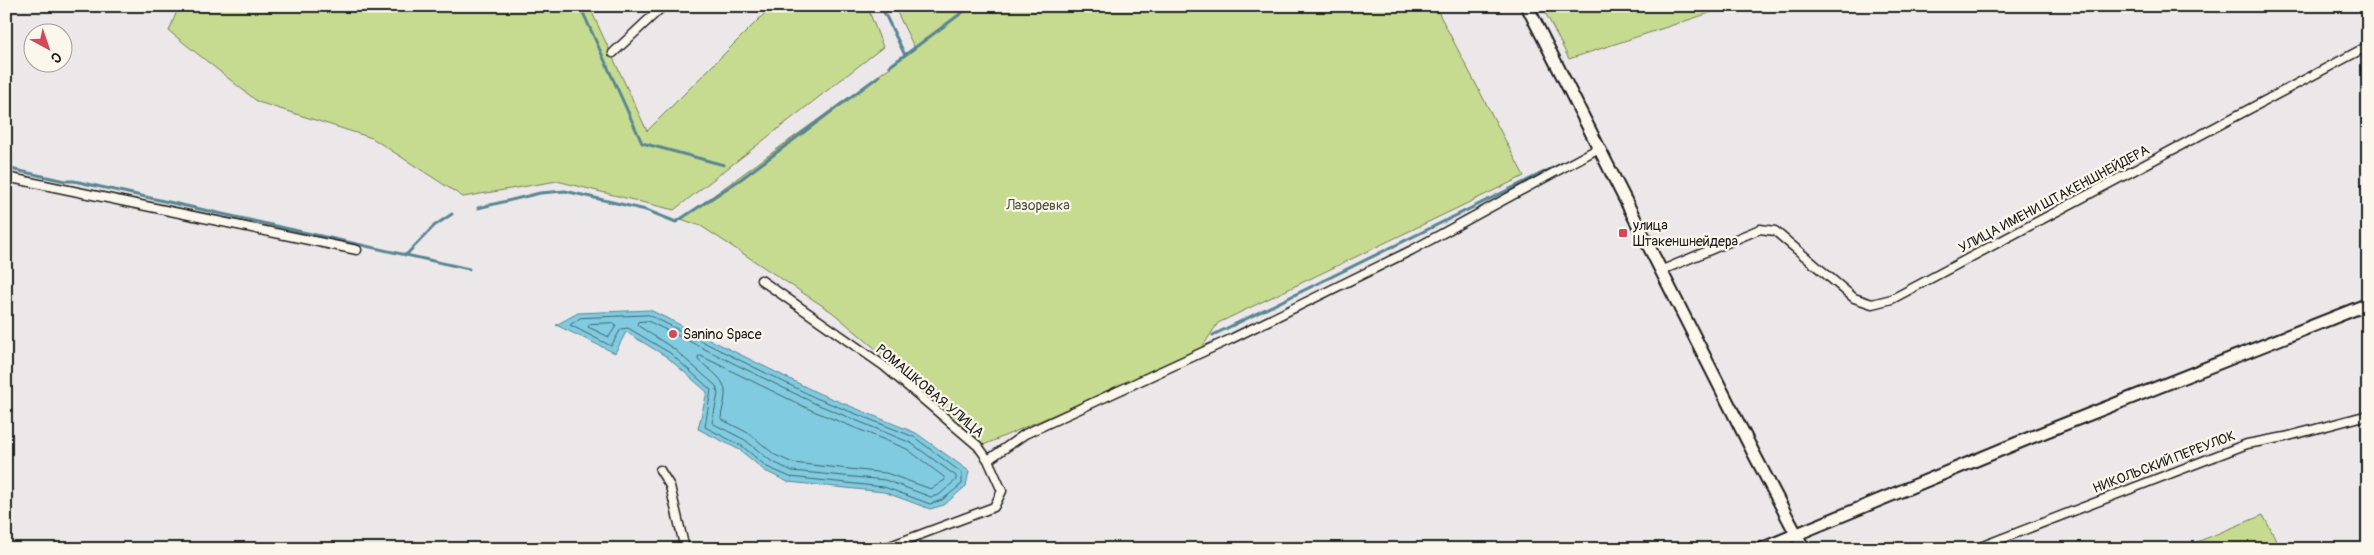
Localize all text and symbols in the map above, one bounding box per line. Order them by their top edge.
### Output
north arrow [22,22,72,72]
text: С [47,48,65,67]
street label: УЛИЦА ИМЕНИ ШТАКЕНШНЕЙДЕРА [1956,141,2152,257]
park label: Лазоревка [1005,197,1070,214]
place label: улица Штакеншнейдера [1632,217,1738,250]
marker: улица Штакеншнейдера [1617,227,1629,239]
place label: Sanino Space [683,326,762,343]
marker: Sanino Space [667,328,679,340]
street label: РОМАШКОВАЯ УЛИЦА [873,341,987,441]
street label: НИКОЛЬСКИЙ ПЕРЕУЛОК [2090,427,2238,497]

